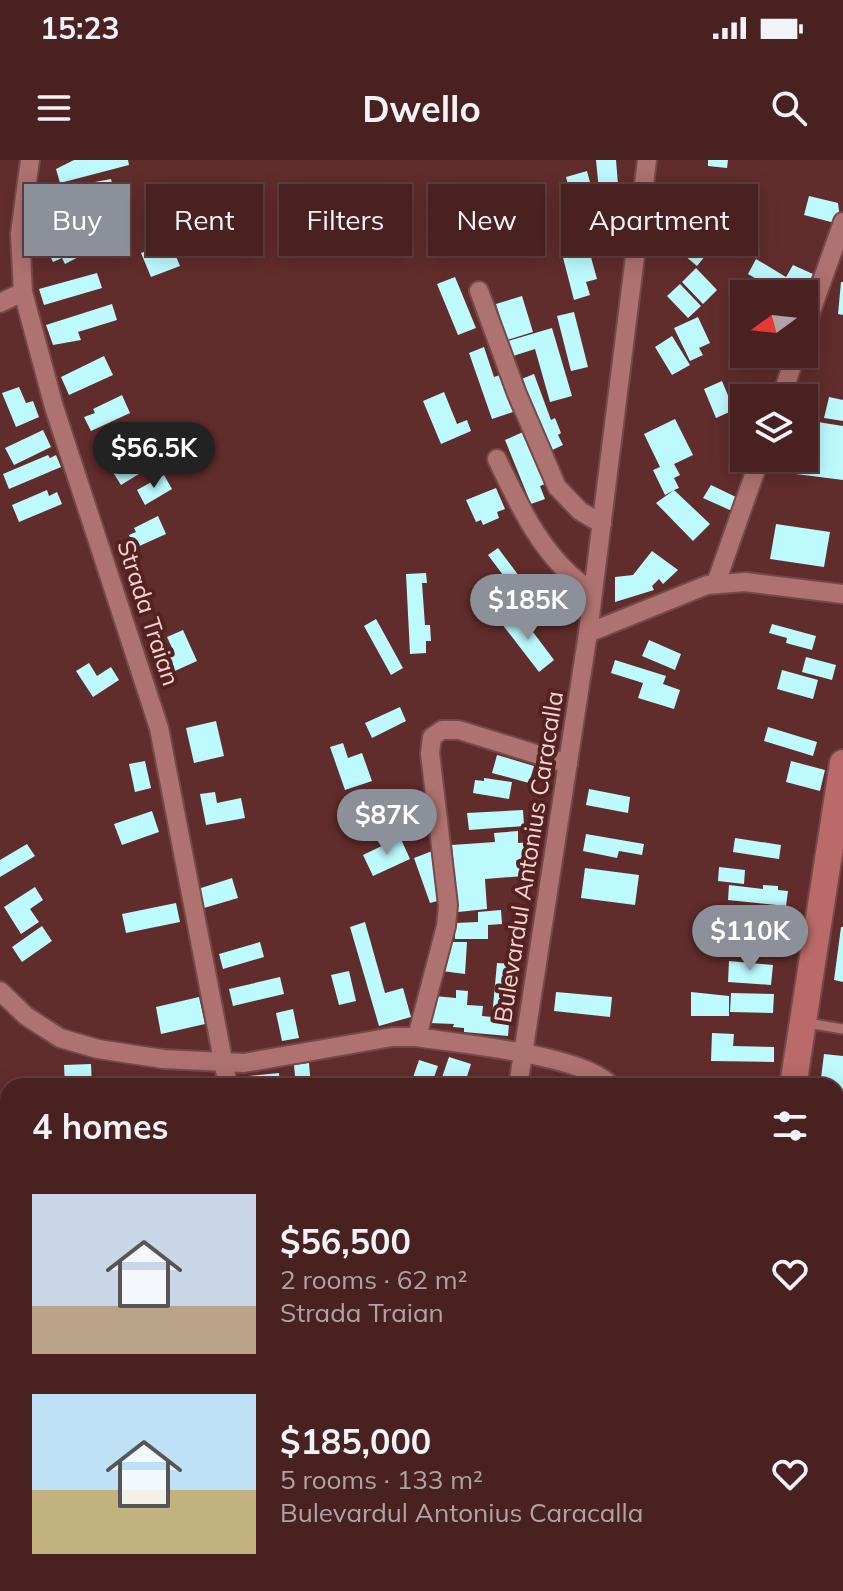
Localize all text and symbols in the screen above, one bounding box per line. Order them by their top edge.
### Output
text: 15:23 [40,9,119,47]
icon: menu [32,86,76,130]
text: Dwello [362,86,481,131]
icon: search [767,86,811,130]
chip: Buy [24,184,130,256]
chip: Rent [146,184,263,256]
chip: Filters [279,184,412,256]
chip: New [428,184,545,256]
chip: Apartment [561,184,758,256]
north arrow [730,280,818,368]
map controls [730,280,818,472]
button: layers [730,384,818,472]
pin: $56.5K [89,422,219,490]
text: $56.5K [111,431,197,464]
street label: Strada Traian [111,536,187,689]
pin: $185K [472,574,584,642]
text: $185K [488,583,568,616]
street label: Bulevardul Antonius Caracalla [487,689,569,1025]
pin: $87K [340,789,434,857]
text: $87K [355,798,419,831]
pin: $110K [694,905,806,973]
text: $110K [710,914,790,947]
icon: filters [768,1104,812,1148]
text: 4 homes [32,1105,169,1148]
text: $56,500 [280,1220,411,1263]
icon: home [96,1226,192,1322]
icon: heart [768,1252,812,1296]
text: 2 rooms · 62 m² [280,1263,467,1296]
text: Strada Traian [280,1296,444,1329]
text: $185,000 [280,1420,431,1463]
icon: home [96,1426,192,1522]
icon: heart [768,1452,812,1496]
text: 5 rooms · 133 m² [280,1463,483,1496]
text: Bulevardul Antonius Caracalla [280,1496,643,1529]

